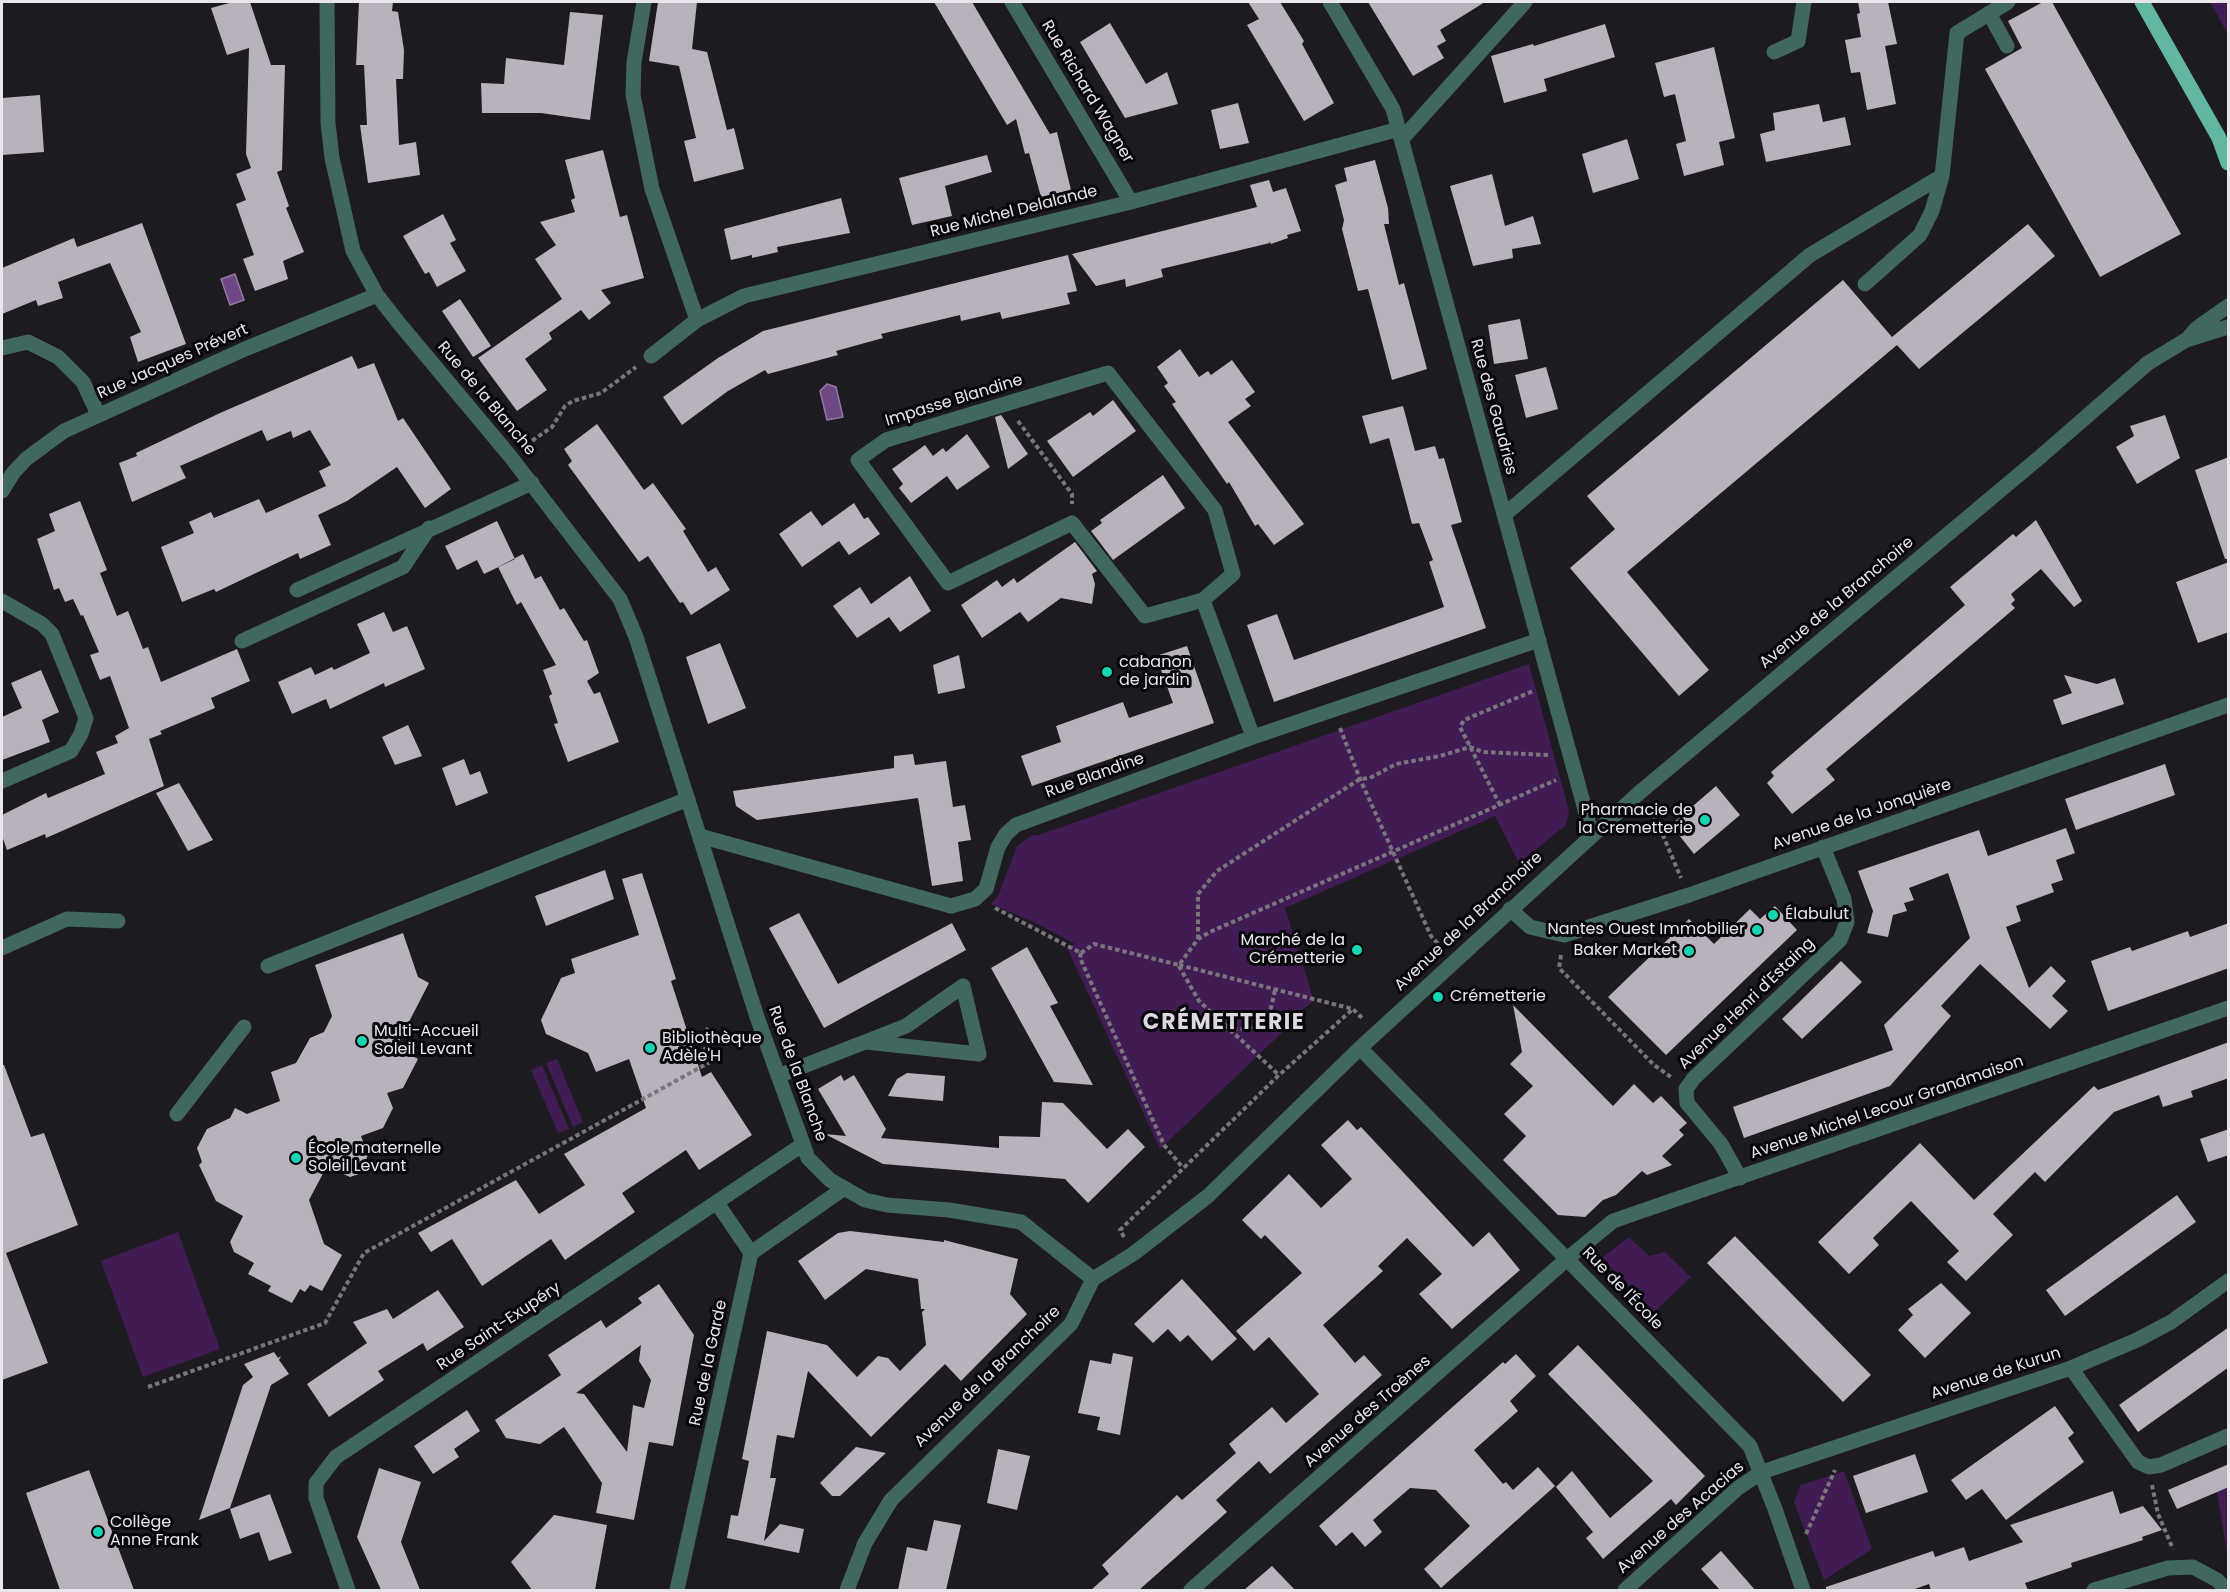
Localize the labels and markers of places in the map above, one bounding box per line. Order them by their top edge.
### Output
place label: cabanon de jardin [1119,653,1192,691]
marker: cabanon de jardin [1100,665,1114,679]
place label: Pharmacie de la Cremetterie [1578,801,1693,839]
marker: Pharmacie de la Cremetterie [1698,813,1712,827]
place label: Élabulut [1785,905,1849,925]
marker: Élabulut [1766,908,1780,922]
place label: Nantes Ouest Immobilier [1547,920,1745,940]
marker: Nantes Ouest Immobilier [1750,923,1764,937]
place label: Marché de la Crémetterie [1241,931,1345,969]
place label: Baker Market [1573,941,1677,961]
marker: Marché de la Crémetterie [1350,943,1364,957]
marker: Baker Market [1682,944,1696,958]
place label: Crémetterie [1450,987,1546,1007]
marker: Crémetterie [1431,990,1445,1004]
place label: Multi-Accueil Soleil Levant [374,1022,479,1060]
place label: Bibliothèque Adèle'H [662,1029,762,1067]
marker: Multi-Accueil Soleil Levant [355,1034,369,1048]
marker: Bibliothèque Adèle'H [643,1041,657,1055]
place label: École maternelle Soleil Levant [308,1139,441,1177]
marker: École maternelle Soleil Levant [289,1151,303,1165]
place label: Collège Anne Frank [110,1513,199,1551]
marker: Collège Anne Frank [91,1525,105,1539]

